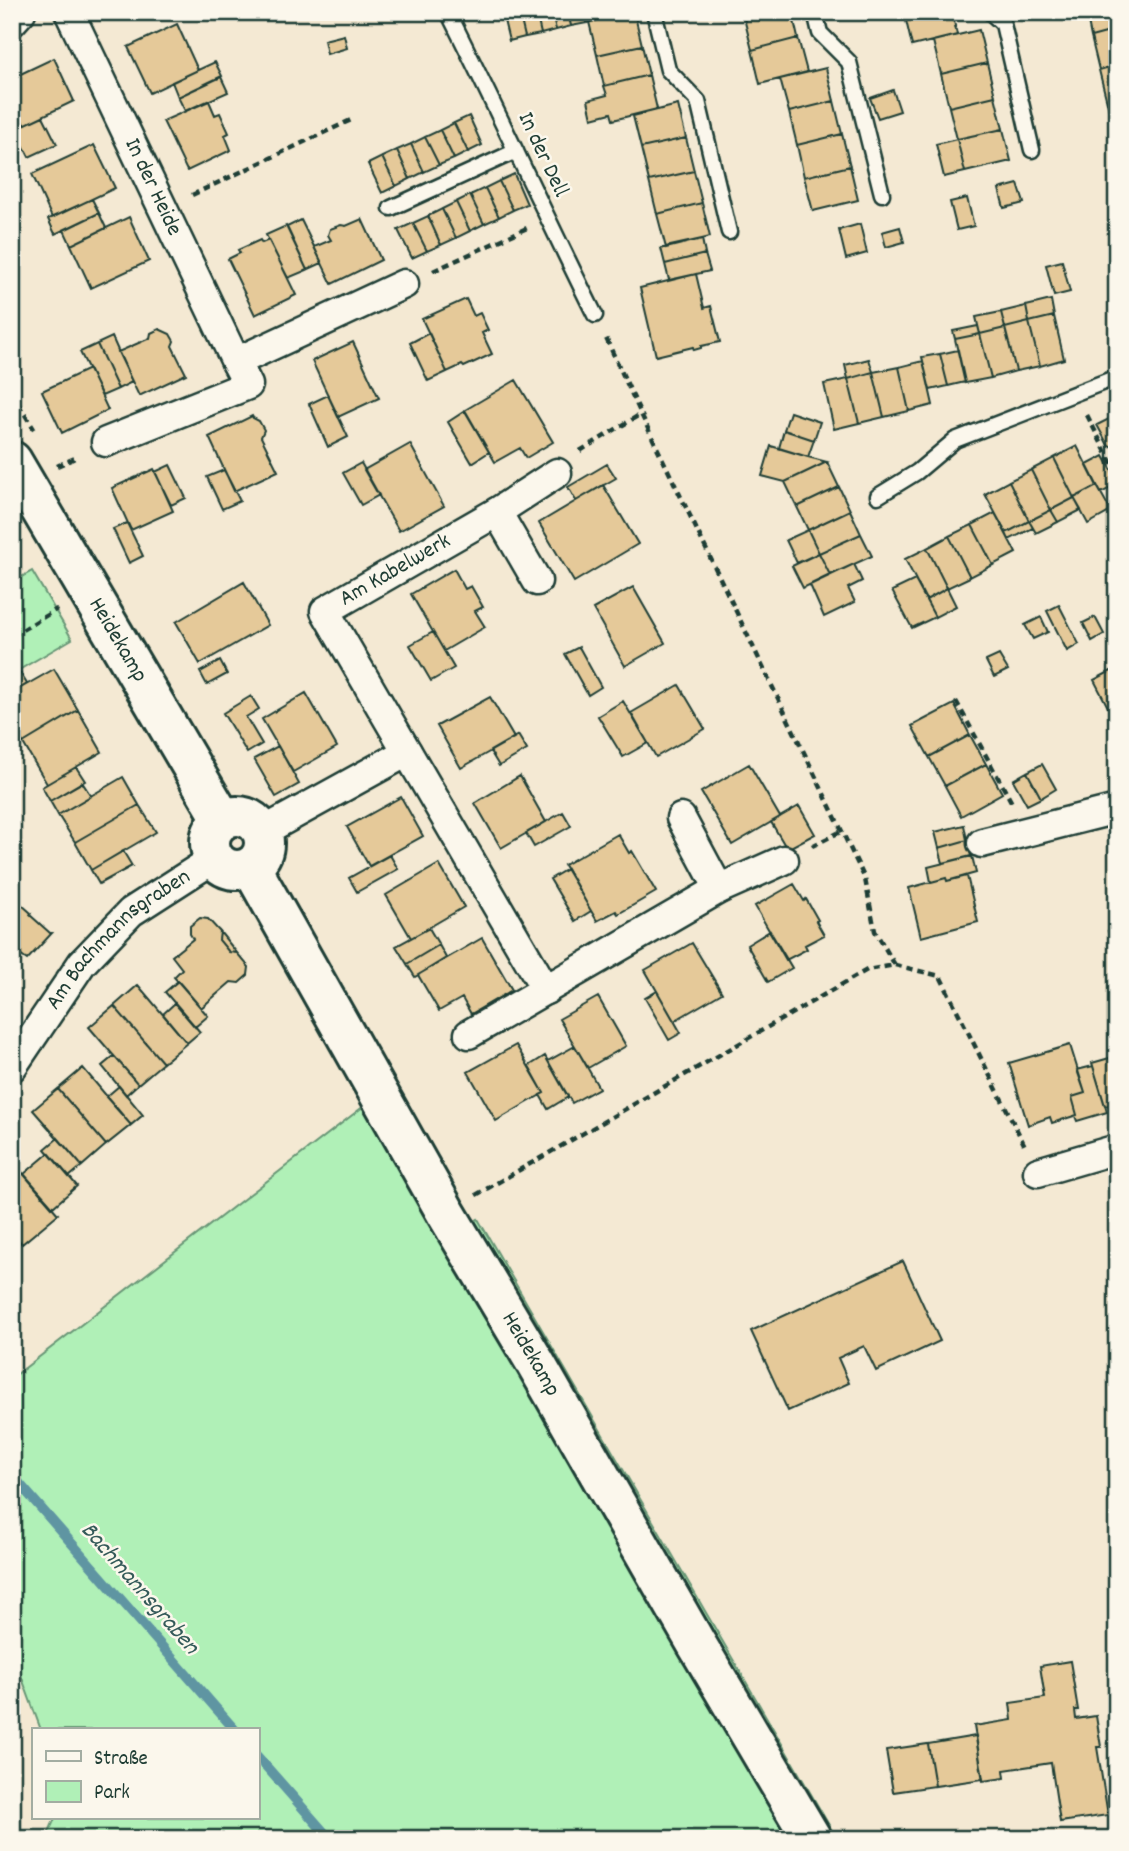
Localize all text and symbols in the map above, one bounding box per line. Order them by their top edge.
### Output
street label: In der Dell [508,107,576,204]
street label: In der Heide [115,133,190,242]
street label: Am Kabelwerk [334,525,457,616]
street label: Heidekamp [79,592,155,689]
street label: Am Bachmannsgraben [38,861,197,1017]
street label: Heidekamp [492,1306,568,1403]
water label: Bachmannsgraben [72,1515,207,1663]
legend [32,1728,259,1820]
text: Straße [94,1745,148,1775]
text: Park [94,1779,130,1809]

